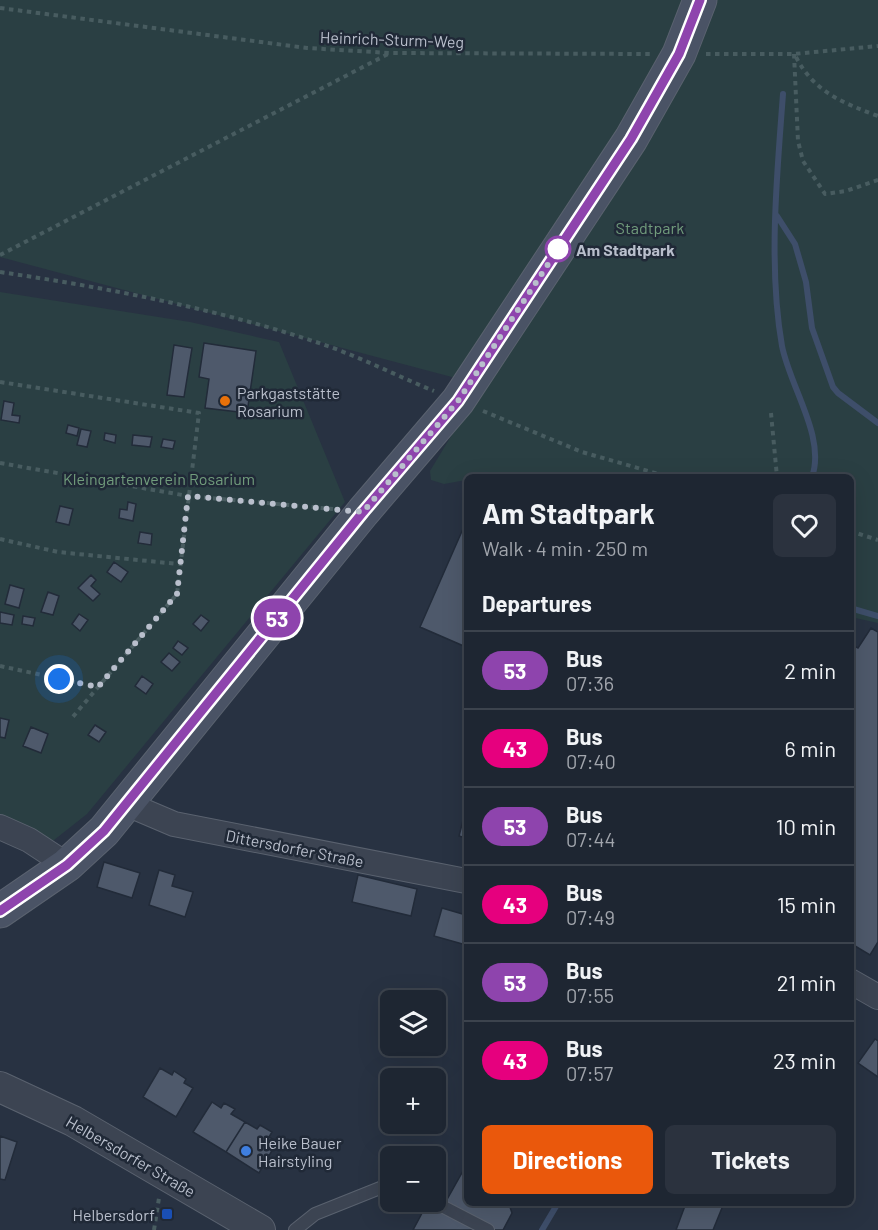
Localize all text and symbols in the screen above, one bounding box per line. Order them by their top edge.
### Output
street label: Heinrich-Sturm-Weg [320,27,464,51]
park label: Stadtpark [616,218,684,237]
marker: Am Stadtpark [545,236,571,262]
place label: Am Stadtpark [576,240,675,259]
place label: Parkgaststätte Rosarium [237,383,340,420]
marker: Parkgaststätte Rosarium [218,394,232,408]
park label: Kleingartenverein Rosarium [63,469,255,488]
button: heart [773,494,836,557]
text: Am Stadtpark [482,496,655,530]
text: Walk · 4 min · 250 m [482,536,648,560]
text: Departures [482,590,592,616]
line badge: 53 [250,598,304,638]
text: 53 [266,606,288,631]
text: Bus [566,645,603,671]
text: 2 min [784,657,836,683]
text: 53 [504,658,526,683]
your location [44,664,74,694]
text: 07:36 [566,671,614,695]
text: Bus [566,723,603,749]
text: 6 min [785,735,836,761]
text: 43 [503,736,527,761]
text: 07:40 [566,749,616,773]
text: Bus [566,801,603,827]
text: 10 min [776,813,836,839]
text: 53 [504,814,526,839]
street label: Dittersdorfer Straße [224,825,366,871]
text: 07:44 [566,827,616,851]
text: Bus [566,879,603,905]
text: 15 min [777,891,836,917]
text: 43 [503,892,527,917]
text: 07:49 [566,905,615,929]
text: Bus [566,957,603,983]
text: 21 min [777,969,836,995]
text: 53 [504,970,526,995]
text: 07:55 [566,983,614,1007]
map controls [380,990,446,1212]
button: layers [380,990,446,1056]
text: Bus [566,1035,603,1061]
text: 23 min [773,1047,836,1073]
text: 43 [503,1048,527,1073]
text: 07:57 [566,1061,613,1085]
button: + [380,1068,446,1134]
street label: Helbersdorfer Straße [63,1111,199,1201]
button: Directions [482,1125,653,1194]
button: Tickets [665,1125,836,1194]
place label: Heike Bauer Hairstyling [258,1133,342,1170]
marker: Heike Bauer Hairstyling [239,1144,253,1158]
button: − [380,1146,446,1212]
place label: Helbersdorf [72,1205,155,1224]
marker: Helbersdorf [160,1207,174,1221]

